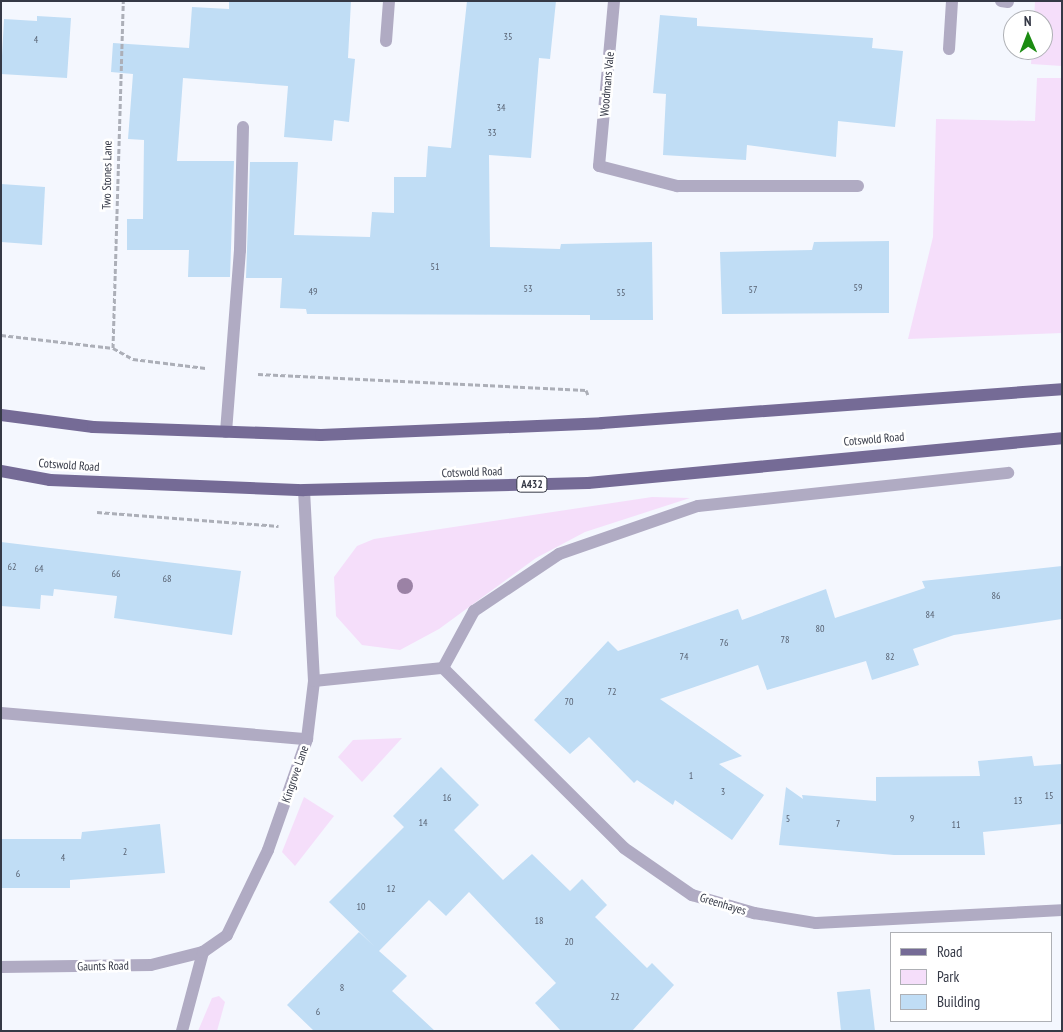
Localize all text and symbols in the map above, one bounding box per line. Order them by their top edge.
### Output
north arrow [1003,10,1053,60]
text: N [1024,12,1032,30]
house number: 35 [504,31,512,43]
house number: 4 [34,34,38,46]
street label: Woodmans Vale [597,51,617,117]
house number: 34 [497,102,505,114]
house number: 33 [488,127,496,139]
street label: Two Stones Lane [99,140,115,210]
house number: 51 [431,261,439,273]
house number: 59 [854,282,862,294]
house number: 53 [524,283,532,295]
house number: 57 [749,284,757,296]
house number: 49 [309,286,317,298]
house number: 55 [617,287,625,299]
street label: Cotswold Road [843,429,905,449]
street label: Cotswold Road [38,456,100,474]
street label: Cotswold Road [441,464,503,480]
road number: A432 [516,476,548,492]
house number: 62 [8,561,16,573]
house number: 64 [35,563,43,575]
house number: 66 [112,568,120,580]
house number: 68 [163,573,171,585]
house number: 86 [992,590,1000,602]
house number: 84 [926,609,934,621]
house number: 80 [816,623,824,635]
house number: 78 [781,634,789,646]
house number: 76 [720,637,728,649]
house number: 74 [680,651,688,663]
house number: 82 [886,651,894,663]
house number: 72 [608,686,616,698]
house number: 70 [565,696,573,708]
street label: Kingrove Lane [279,744,311,804]
house number: 1 [689,770,693,782]
house number: 3 [721,786,725,798]
house number: 15 [1045,790,1053,802]
house number: 16 [443,792,451,804]
house number: 13 [1014,795,1022,807]
house number: 5 [786,813,790,825]
house number: 9 [910,813,914,825]
house number: 14 [419,817,427,829]
house number: 7 [836,818,840,830]
house number: 11 [952,819,960,831]
house number: 2 [123,846,127,858]
house number: 4 [61,852,65,864]
house number: 6 [16,868,20,880]
house number: 12 [387,883,395,895]
street label: Greenhayes [698,890,748,918]
house number: 10 [357,901,365,913]
house number: 18 [535,915,543,927]
legend [890,932,1053,1022]
house number: 20 [565,936,573,948]
text: Road [937,942,963,961]
street label: Gaunts Road [77,958,129,974]
text: Park [937,967,959,986]
house number: 8 [340,982,344,994]
house number: 22 [611,991,619,1003]
text: Building [937,992,980,1011]
house number: 6 [316,1006,320,1018]

